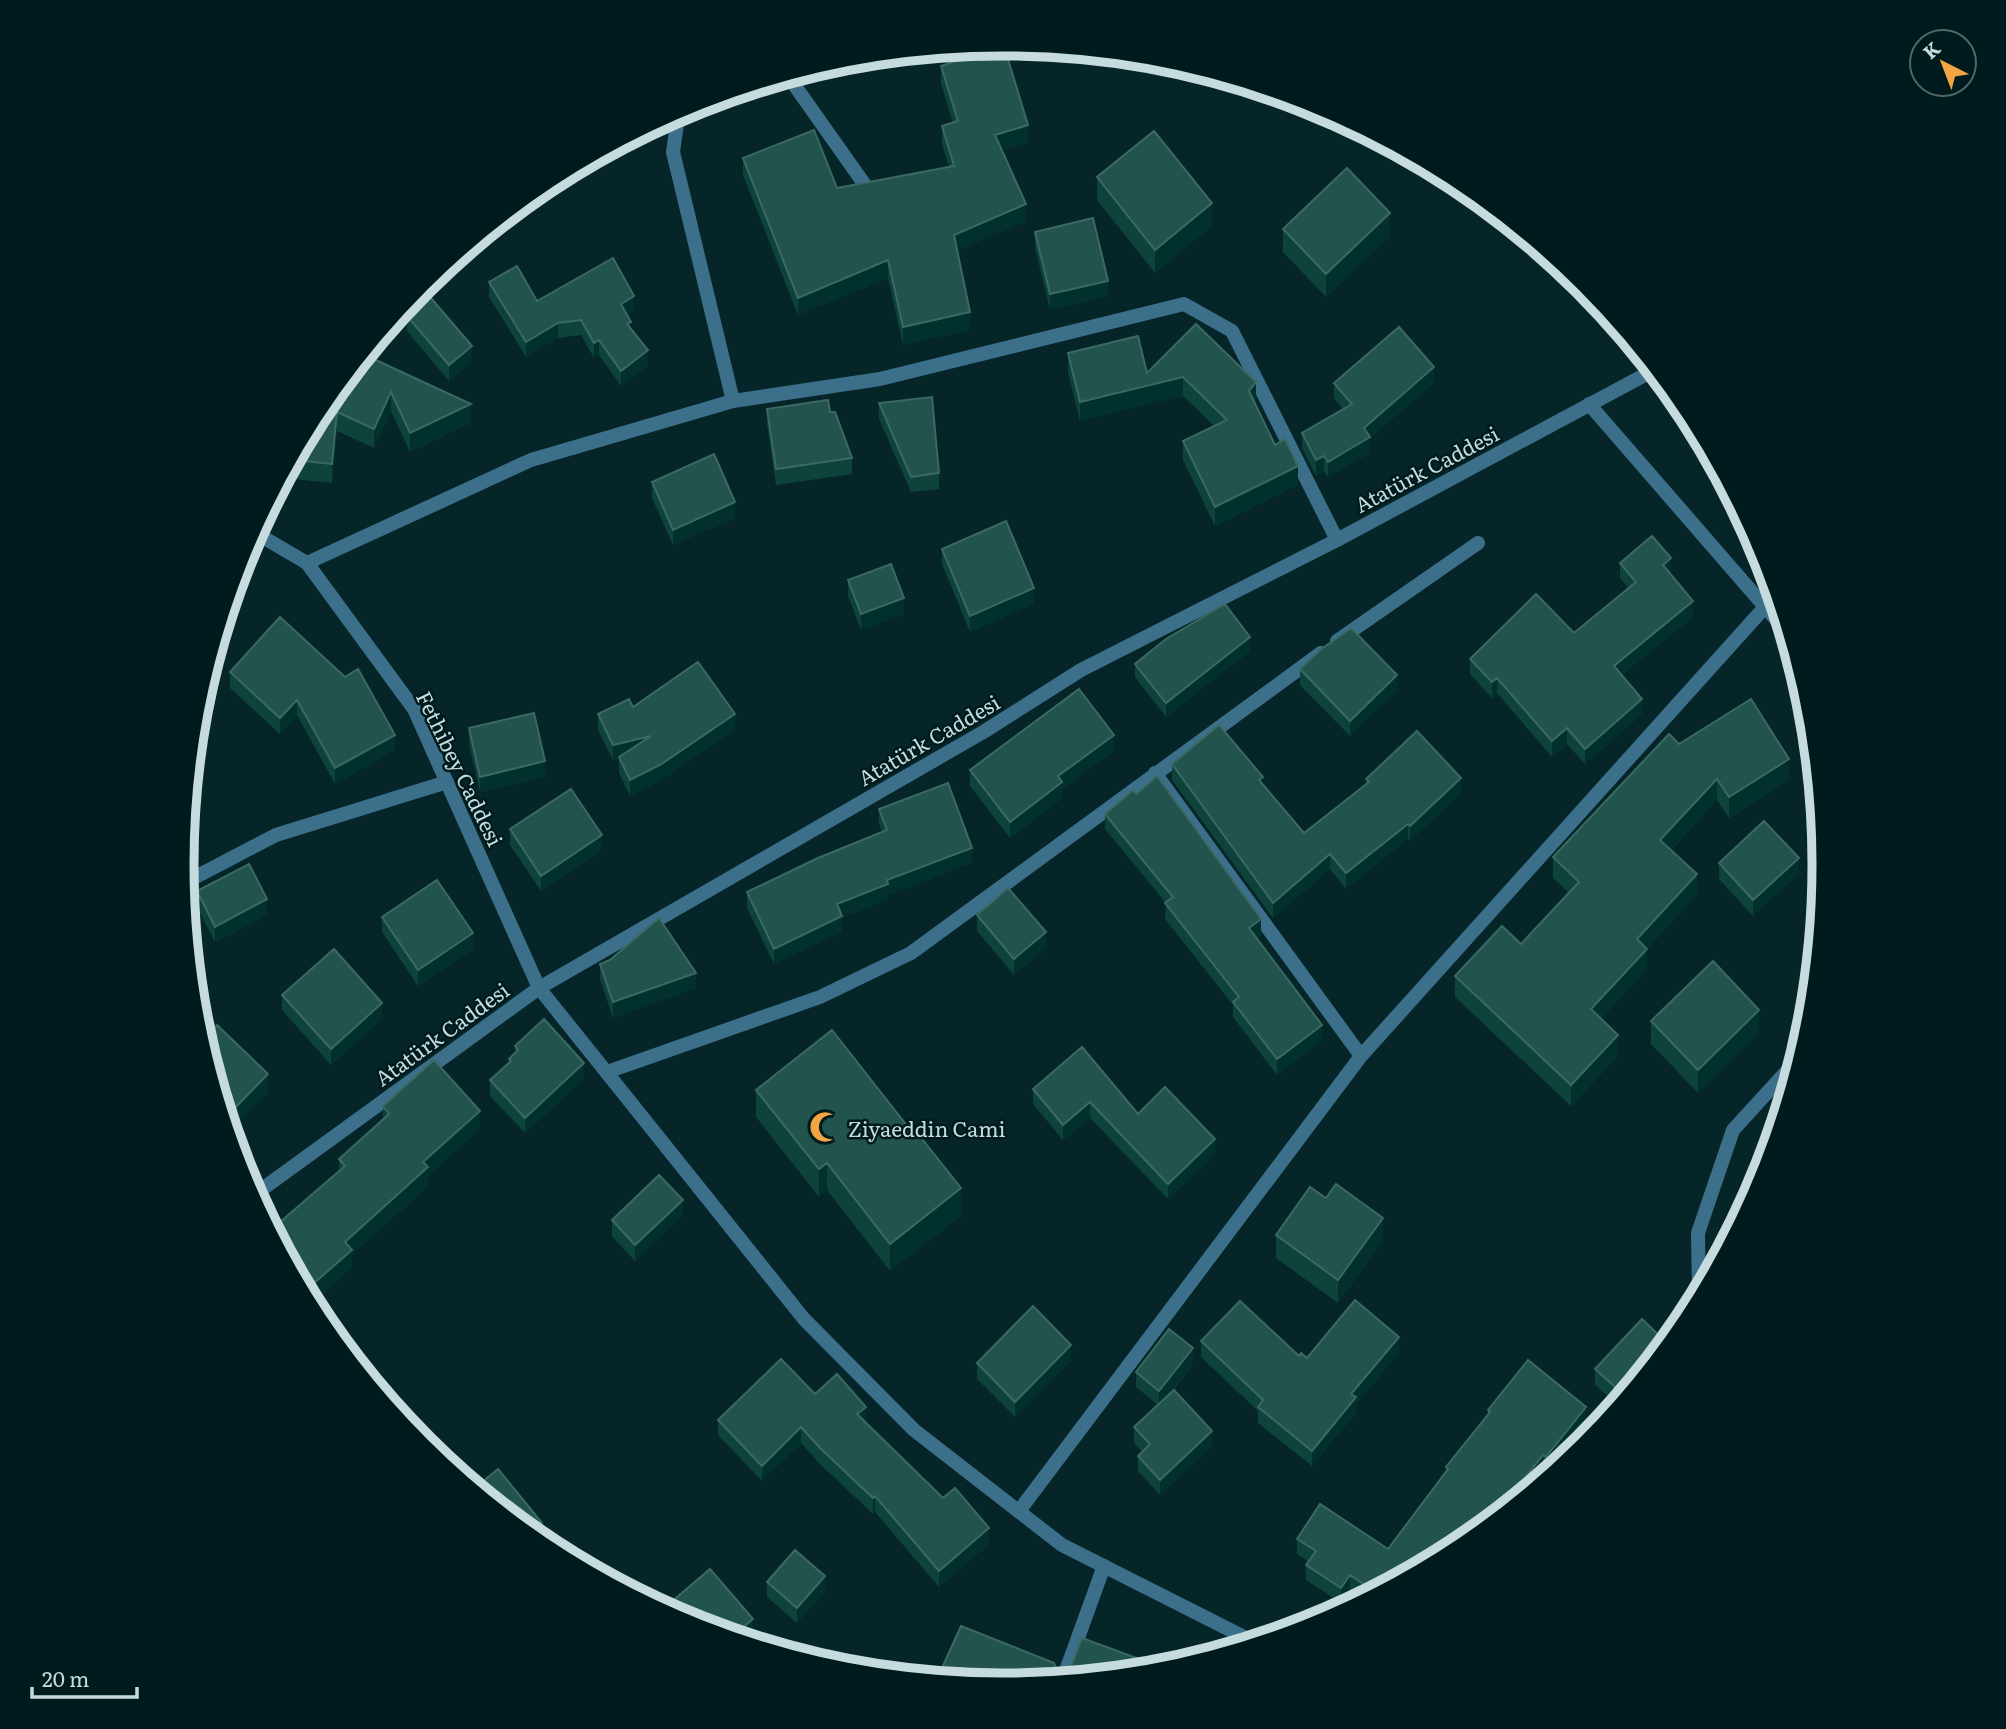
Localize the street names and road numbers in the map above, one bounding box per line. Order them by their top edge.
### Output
street label: Atatürk Caddesi [1348,417,1504,519]
street label: Fethibey Caddesi [410,685,512,851]
street label: Atatürk Caddesi [851,686,1005,792]
street label: Atatürk Caddesi [367,974,515,1092]

